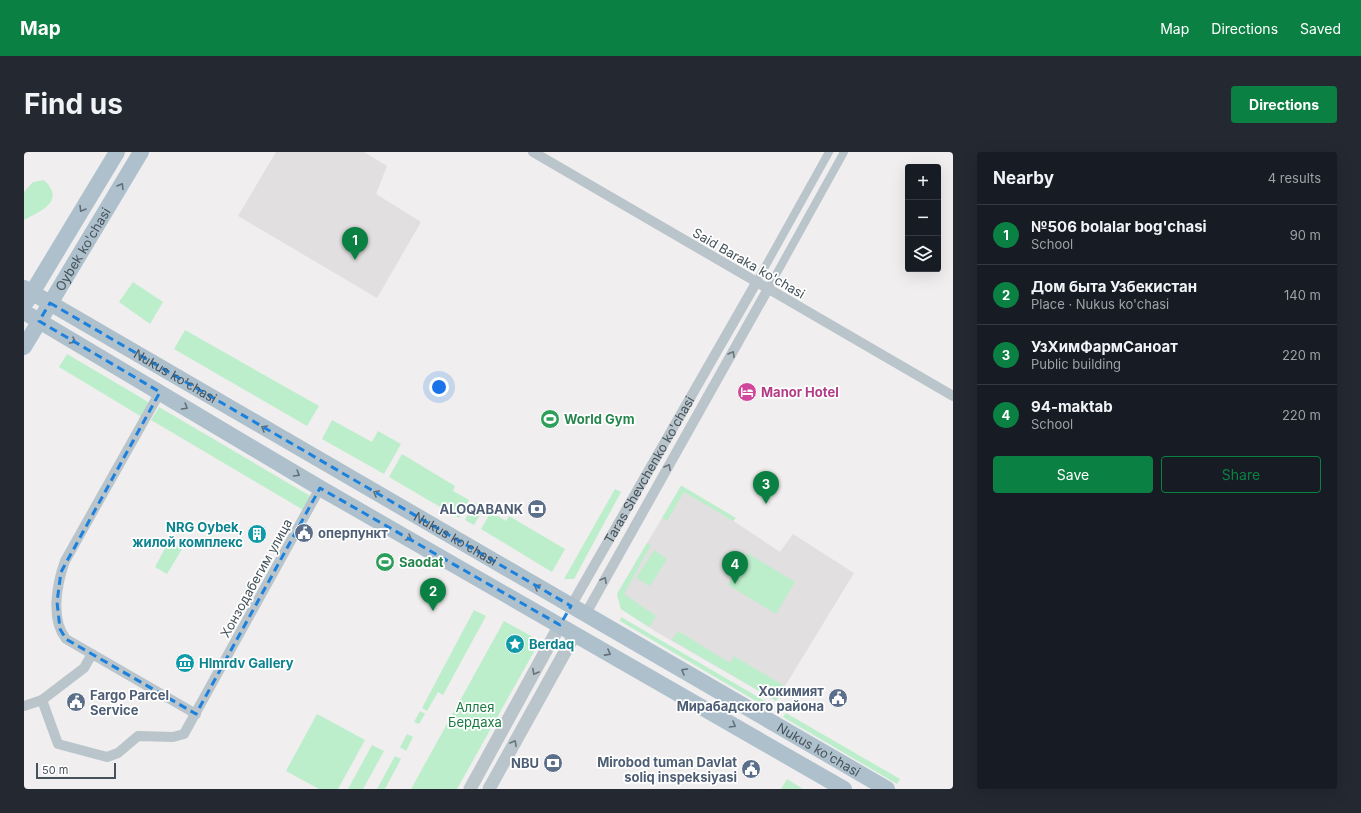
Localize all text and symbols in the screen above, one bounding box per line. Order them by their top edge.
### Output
text: Map [20,17,61,40]
text: Map [1160,20,1189,37]
text: Directions [1211,20,1278,37]
text: Saved [1300,20,1341,37]
button: Directions [1231,86,1337,123]
text: Find us [24,87,123,121]
map controls [905,164,941,272]
button: + [905,164,941,200]
text: Nearby [993,168,1054,188]
text: 4 results [1268,170,1321,186]
one-way arrow [116,183,123,190]
button: − [905,200,941,236]
street label: Oybek ko'chasi [52,205,114,294]
one-way arrow [79,205,87,212]
text: №506 bolalar bog'chasi [1031,217,1207,236]
street label: Said Baraka ko'chasi [690,224,808,302]
pin: 1 [342,227,368,260]
text: 1 [1003,227,1009,243]
text: 90 m [1290,227,1321,243]
button: layers [905,236,941,272]
text: School [1031,236,1073,252]
text: Дом быта Узбекистан [1031,277,1197,296]
text: 2 [1002,287,1010,303]
text: 140 m [1284,287,1321,303]
text: Place · Nukus ko'chasi [1031,296,1169,312]
one-way arrow [69,336,76,343]
text: УзХимФармСаноат [1031,337,1178,356]
street label: Nukus ko'chasi [131,345,220,406]
text: 3 [1002,347,1010,363]
text: 220 m [1282,347,1321,363]
one-way arrow [727,351,734,358]
text: Public building [1031,356,1121,372]
your location [429,377,449,397]
hotel icon: Manor Hotel [736,381,758,403]
place label: Manor Hotel [761,384,839,400]
street label: Taras Shevchenko ko'chasi [601,393,698,546]
text: 94-maktab [1031,397,1113,416]
one-way arrow [181,403,188,410]
text: 4 [1002,407,1010,423]
text: 220 m [1282,407,1321,423]
sports icon: World Gym [539,408,561,430]
place label: World Gym [564,411,635,427]
text: School [1031,416,1073,432]
one-way arrow [261,425,268,432]
button: Save [993,456,1153,493]
button: Share [1161,456,1321,493]
one-way arrow [664,464,671,471]
one-way arrow [293,469,300,476]
pin: 3 [753,471,779,504]
one-way arrow [373,491,380,498]
bank icon: ALOQABANK [526,498,548,520]
place label: ALOQABANK [439,501,524,517]
street label: Nukus ko'chasi [411,508,500,569]
street label: Хонзодабегим улица [217,516,295,640]
place label: NRG Oybek, жилой комплекс [132,519,243,550]
public building icon: оперпункт [293,522,315,544]
building icon: NRG Oybek, жилой комплекс [246,523,268,545]
place label: оперпункт [318,525,388,541]
one-way arrow [405,534,412,541]
sports icon: Saodat [374,551,396,573]
pin: 4 [722,551,748,584]
place label: Saodat [399,554,444,570]
one-way arrow [600,577,607,585]
pin: 2 [420,578,446,611]
one-way arrow [534,584,541,591]
place icon: Berdaq [504,633,526,655]
place label: Berdaq [529,636,574,652]
one-way arrow [604,649,611,656]
museum icon: Hlmrdv Gallery [174,652,196,674]
place label: Hlmrdv Gallery [199,655,294,671]
one-way arrow [532,667,539,675]
one-way arrow [681,669,688,676]
place label: Хокимият Мирабадского района [677,683,824,714]
place label: Fargo Parcel Service [90,687,169,718]
public building icon: Хокимият Мирабадского района [827,687,849,709]
public building icon: Fargo Parcel Service [65,691,87,713]
park label: Аллея Бердаха [448,699,502,730]
street label: Nukus ko'chasi [774,719,863,780]
one-way arrow [729,721,736,728]
one-way arrow [510,739,517,747]
bank icon: NBU [542,752,564,774]
place label: Mirobod tuman Davlat soliq inspeksiyasi [597,754,737,785]
place label: NBU [511,755,539,771]
public building icon: Mirobod tuman Davlat soliq inspeksiyasi [740,758,762,780]
scale bar [36,761,116,780]
text: 50 m [42,763,68,777]

